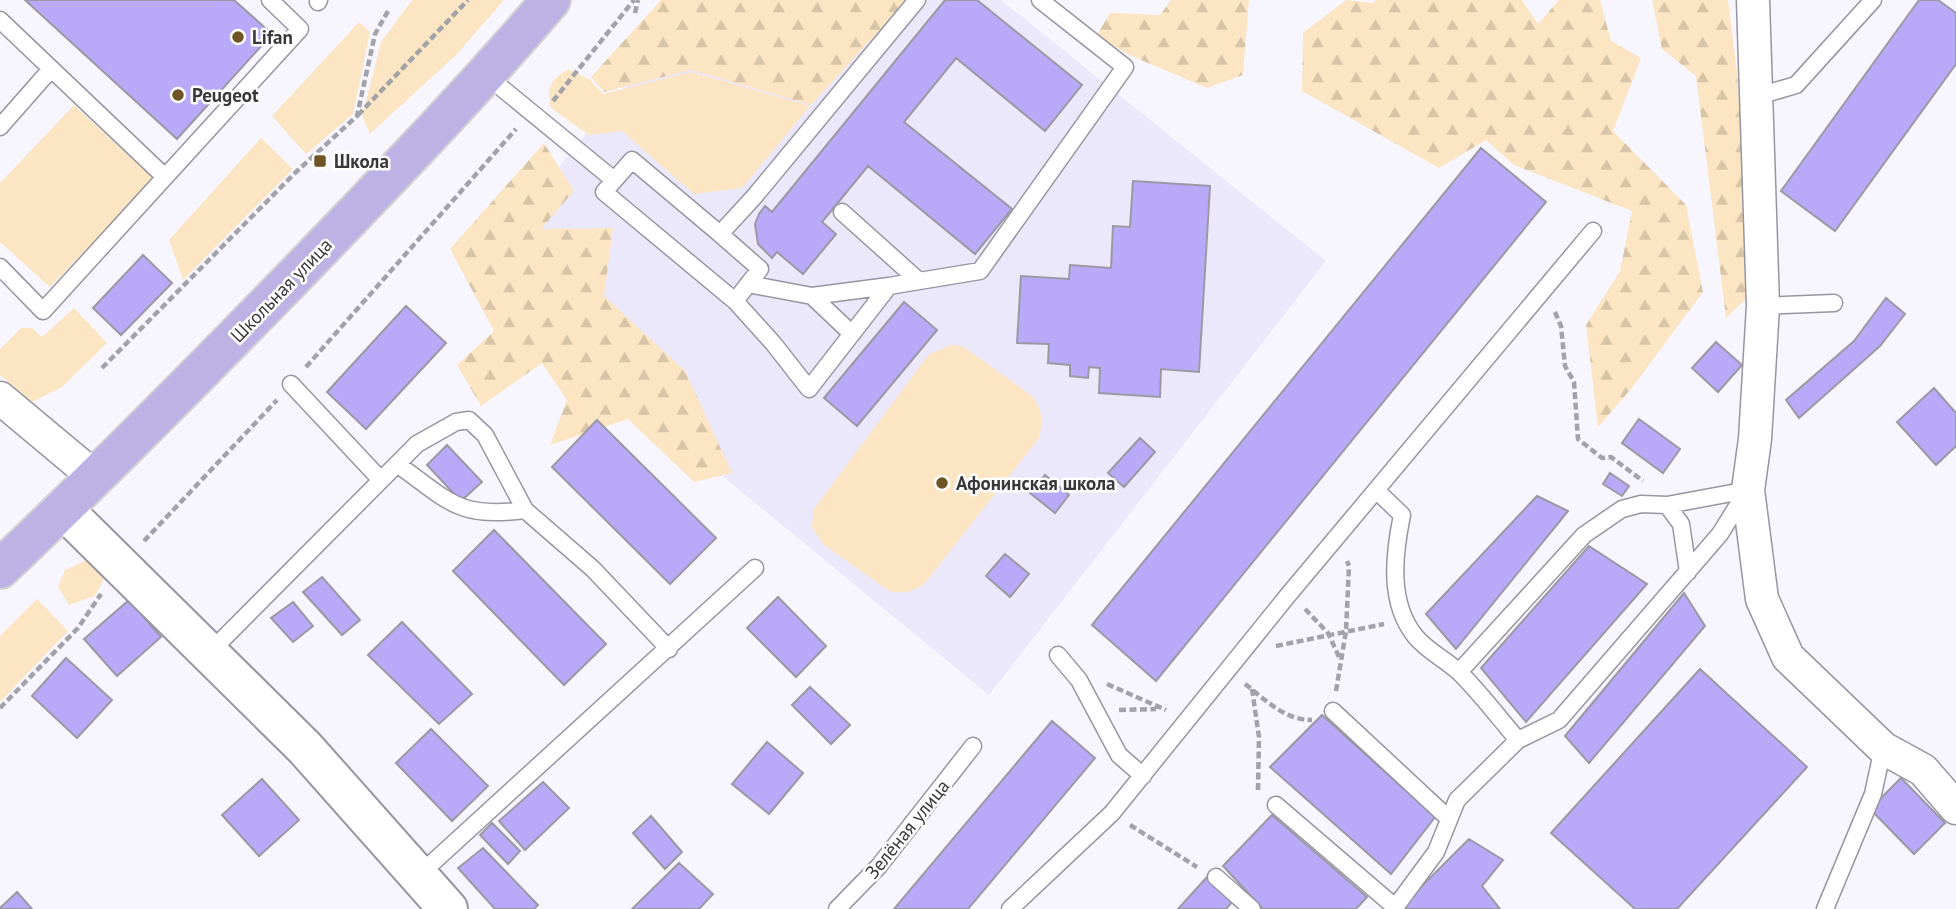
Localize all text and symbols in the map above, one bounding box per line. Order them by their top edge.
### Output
place label: Lifan [252,25,293,49]
marker: Lifan [230,29,246,45]
place label: Peugeot [192,83,259,107]
marker: Peugeot [170,87,186,103]
place label: Школа [334,149,389,173]
marker: Школа [312,153,328,169]
street label: Школьная улица [225,233,337,347]
place label: Афонинская школа [956,471,1116,495]
marker: Афонинская школа [934,475,950,491]
street label: Зелёная улица [860,774,954,884]

